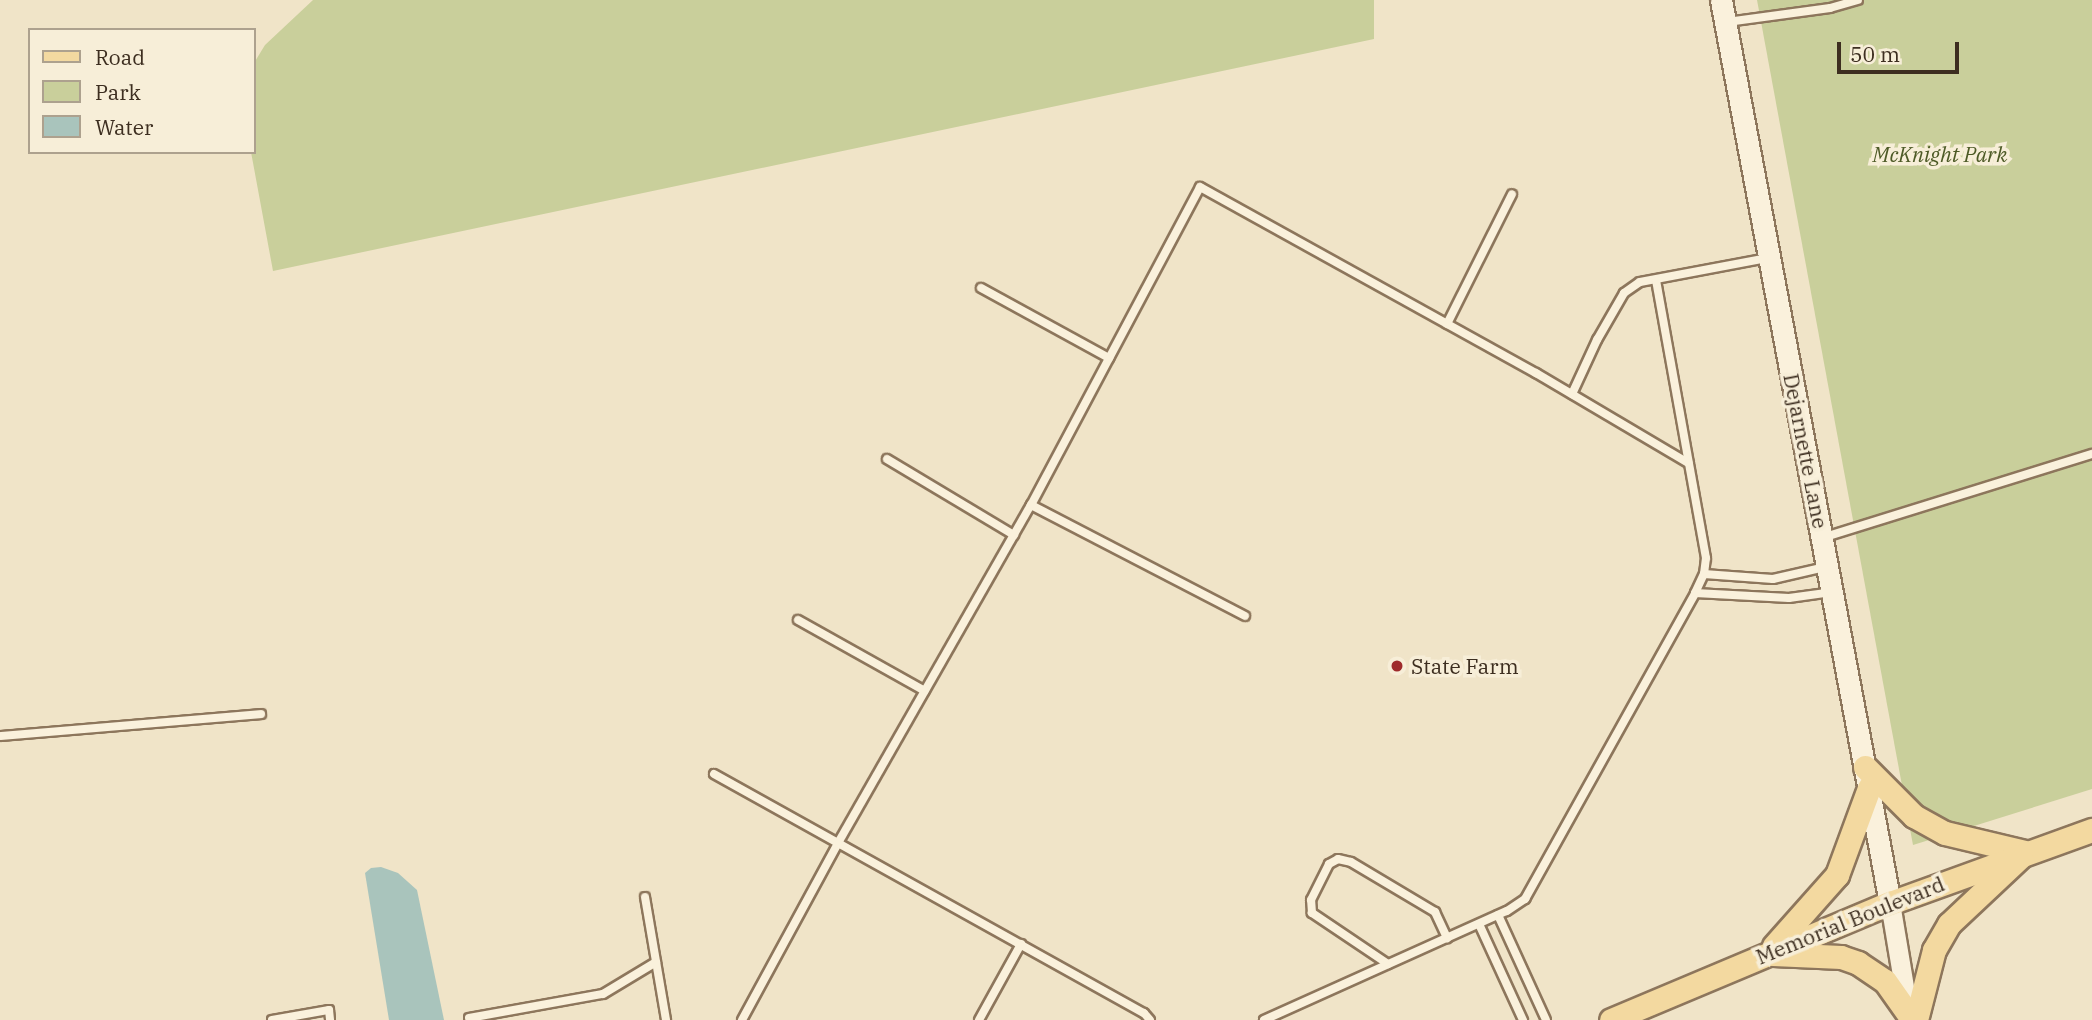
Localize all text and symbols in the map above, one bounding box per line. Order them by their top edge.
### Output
legend [28,28,256,154]
scale bar [1840,28,1962,72]
text: 50 m [1850,40,1900,68]
text: Road [95,43,145,71]
text: Park [95,78,141,106]
text: Water [95,113,153,141]
park label: McKnight Park [1873,141,2007,167]
street label: Dejarnette Lane [1779,371,1833,531]
place label: State Farm [1411,653,1519,679]
marker: State Farm [1389,658,1405,674]
street label: Memorial Boulevard [1752,871,1948,969]

